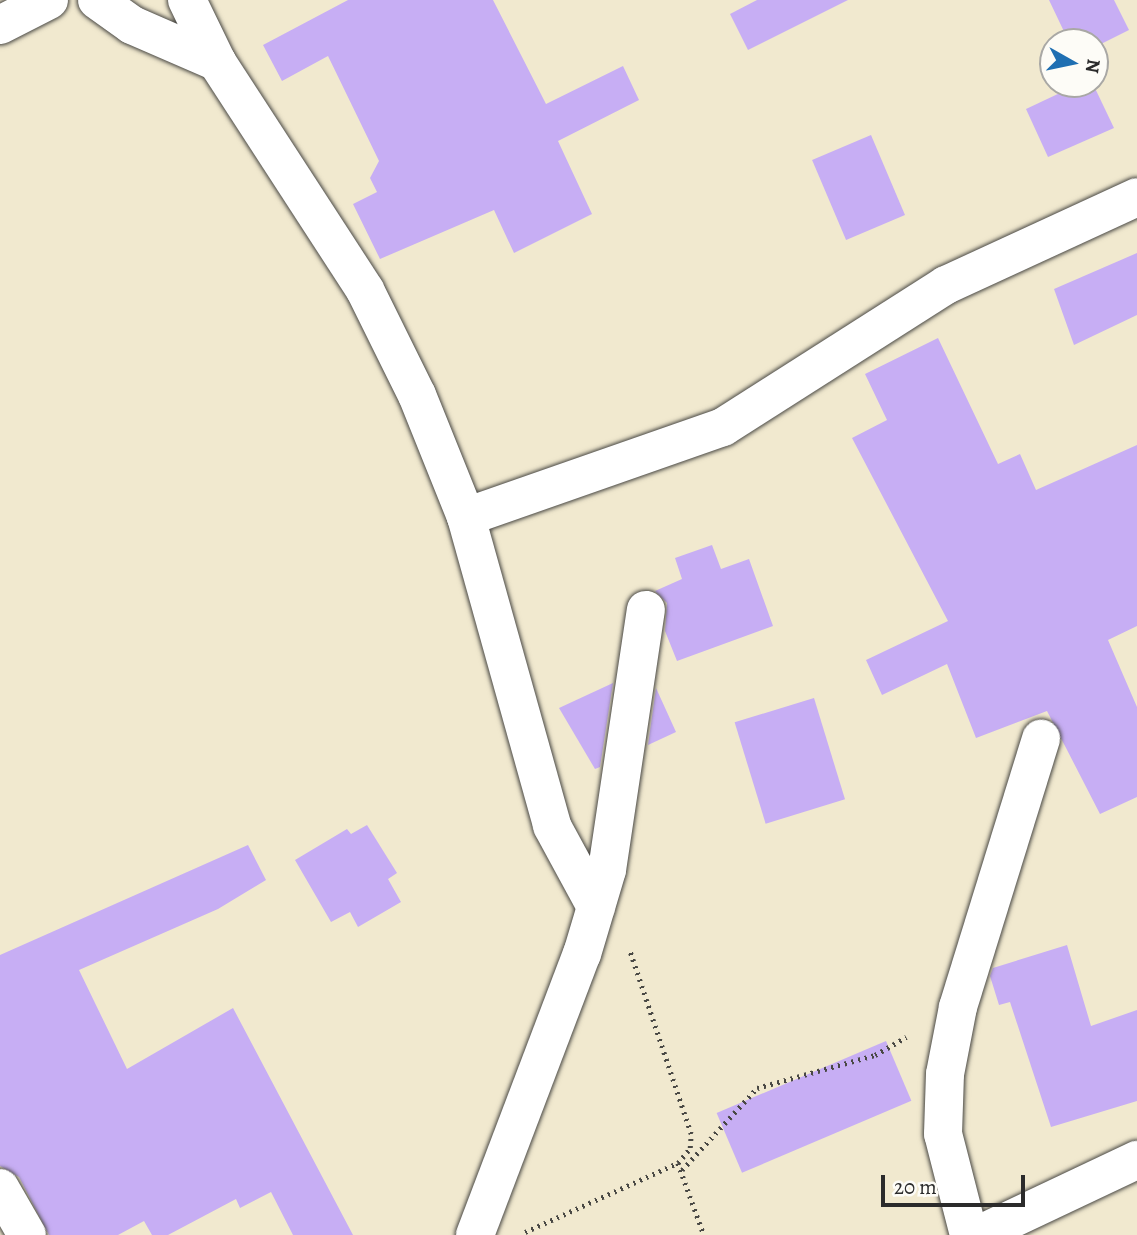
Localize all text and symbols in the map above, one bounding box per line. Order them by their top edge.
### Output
north arrow [1039,28,1109,98]
text: N [1079,57,1107,75]
scale bar [885,1162,1028,1206]
text: 20 m [894,1173,937,1201]

